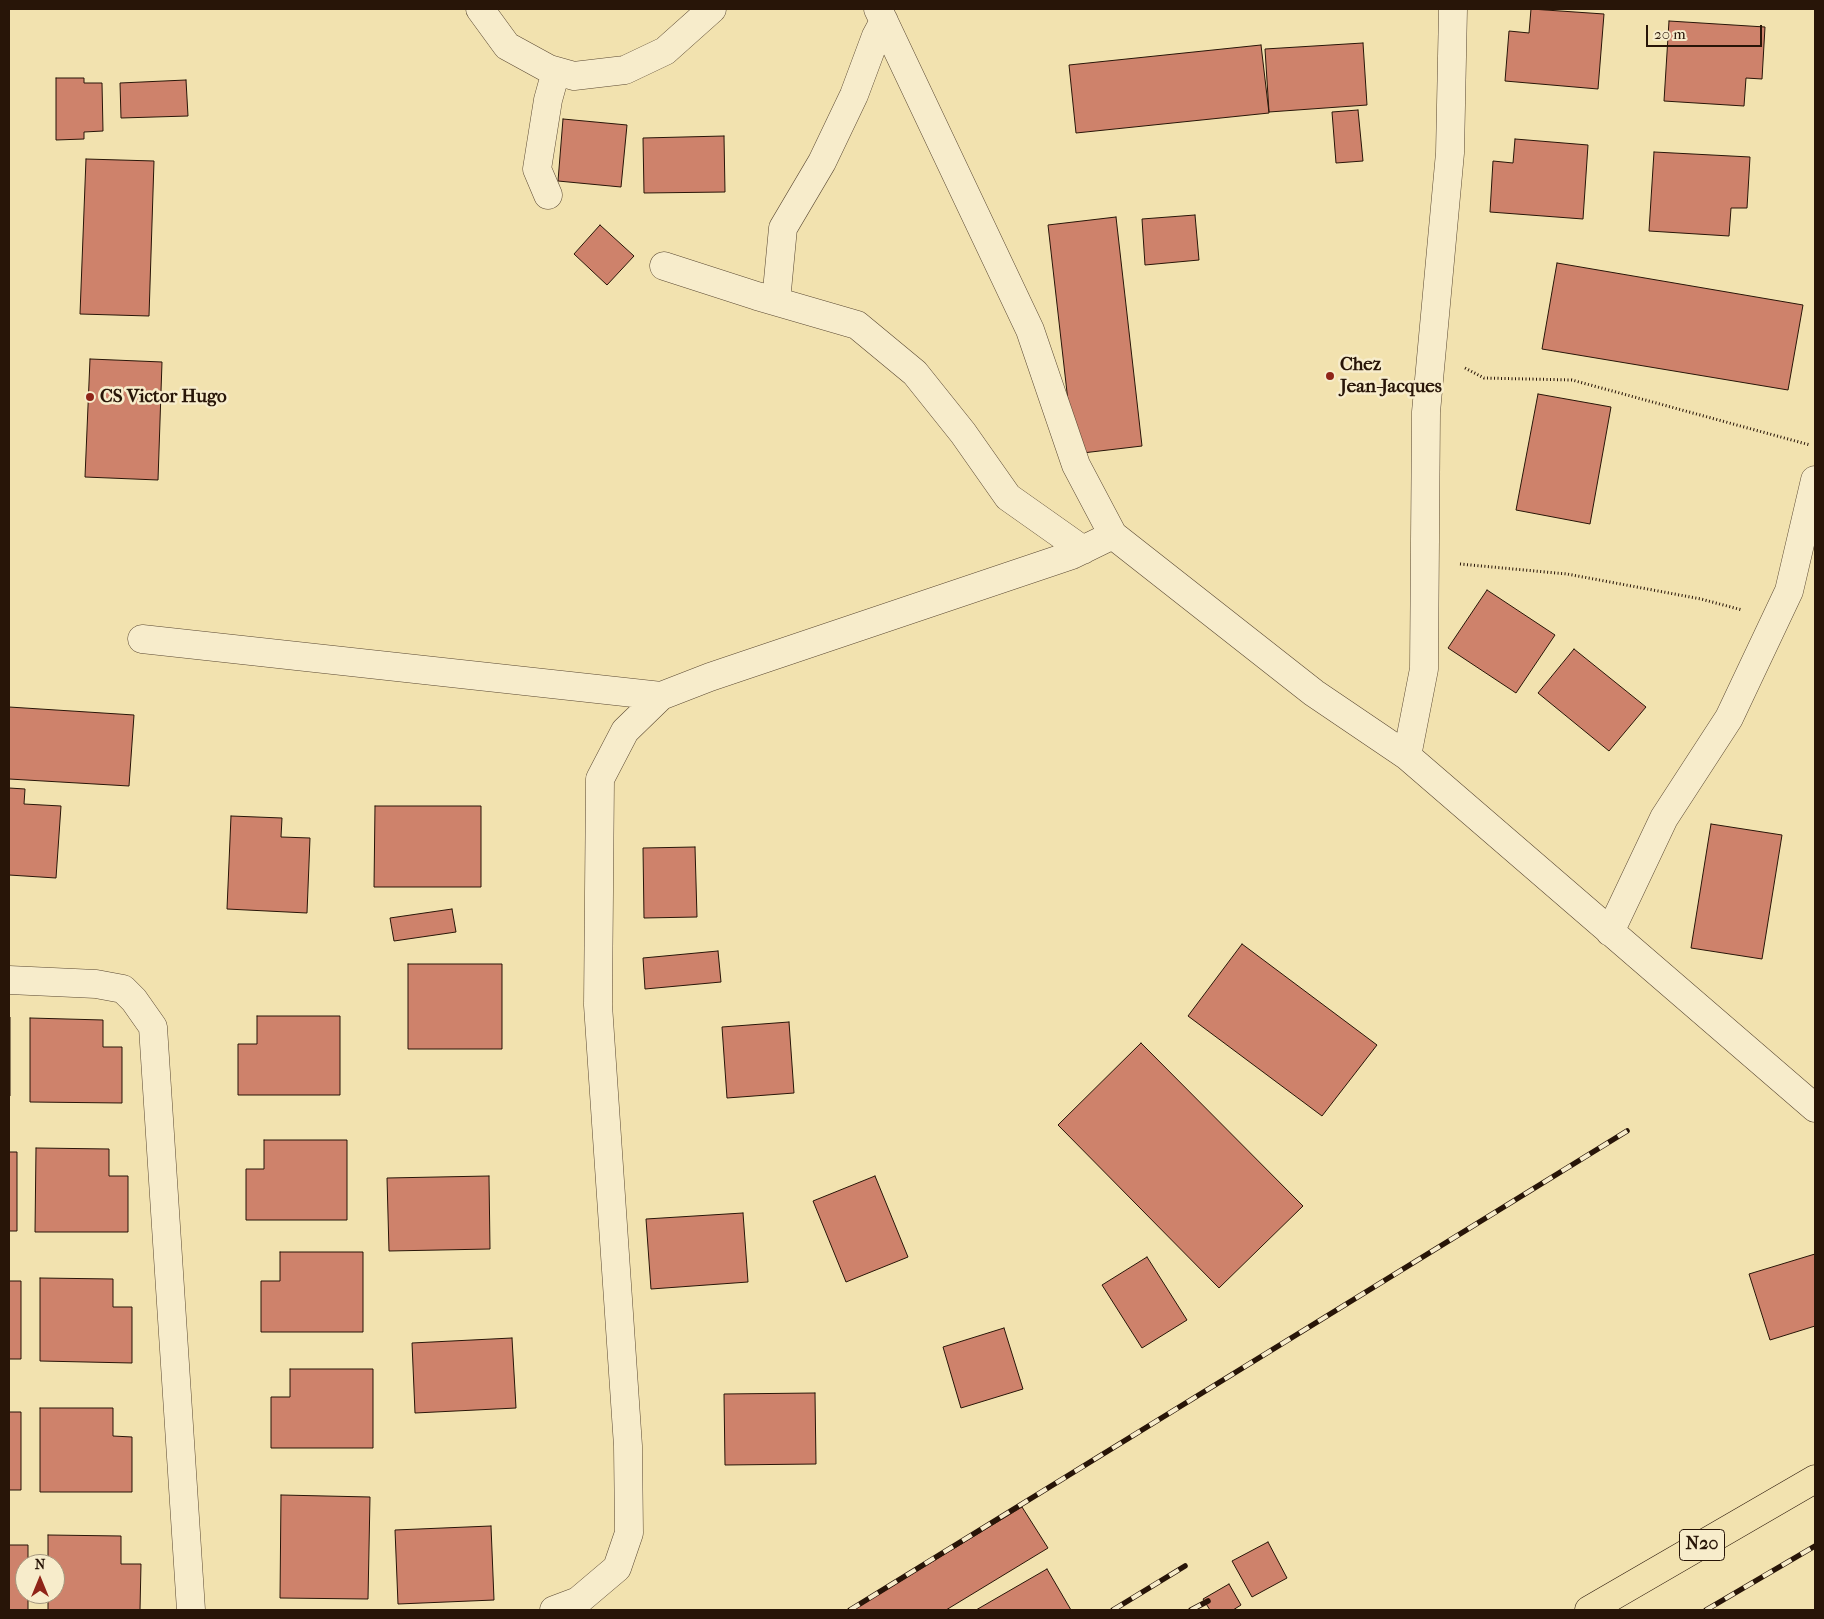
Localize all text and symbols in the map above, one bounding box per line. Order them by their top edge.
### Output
scale bar [1649,15,1765,47]
text: 20 m [1654,25,1686,43]
place label: Chez Jean-Jacques [1340,354,1442,398]
marker: Chez Jean-Jacques [1324,370,1336,382]
place label: CS Victor Hugo [100,386,227,408]
marker: CS Victor Hugo [84,391,96,403]
road number: N20 [1680,1530,1724,1560]
north arrow [15,1554,65,1604]
text: N [35,1556,45,1573]

